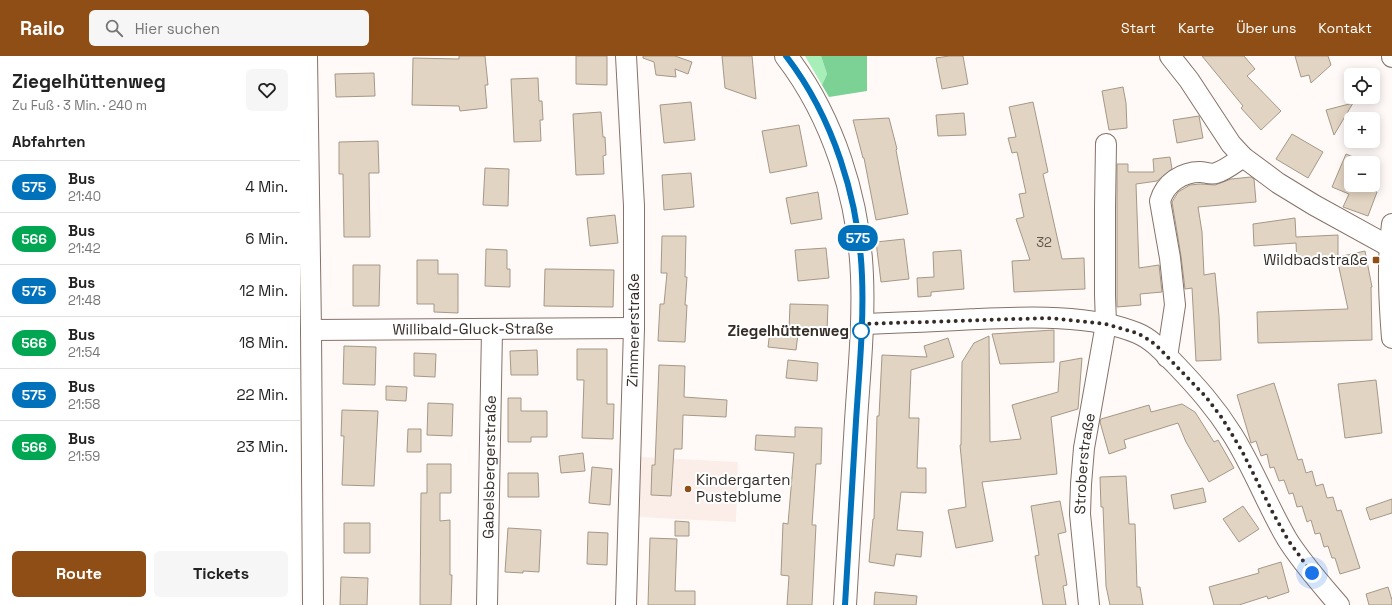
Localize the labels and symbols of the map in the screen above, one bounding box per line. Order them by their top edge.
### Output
line badge: 575 [835,225,881,251]
house number: 32 [1036,234,1052,251]
place label: Wildbadstraße [1263,250,1368,269]
marker: Wildbadstraße [1371,255,1381,265]
street label: Zimmererstraße [622,273,643,387]
street label: Willibald-Gluck-Straße [392,318,554,338]
place label: Ziegelhüttenweg [728,321,849,340]
marker: Ziegelhüttenweg [852,322,870,340]
street label: Gabelsbergerstraße [478,395,500,539]
street label: Stroberstraße [1070,411,1099,515]
place label: Kindergarten Pusteblume [696,470,791,506]
marker: Kindergarten Pusteblume [683,484,693,494]
your location [1302,563,1322,583]

